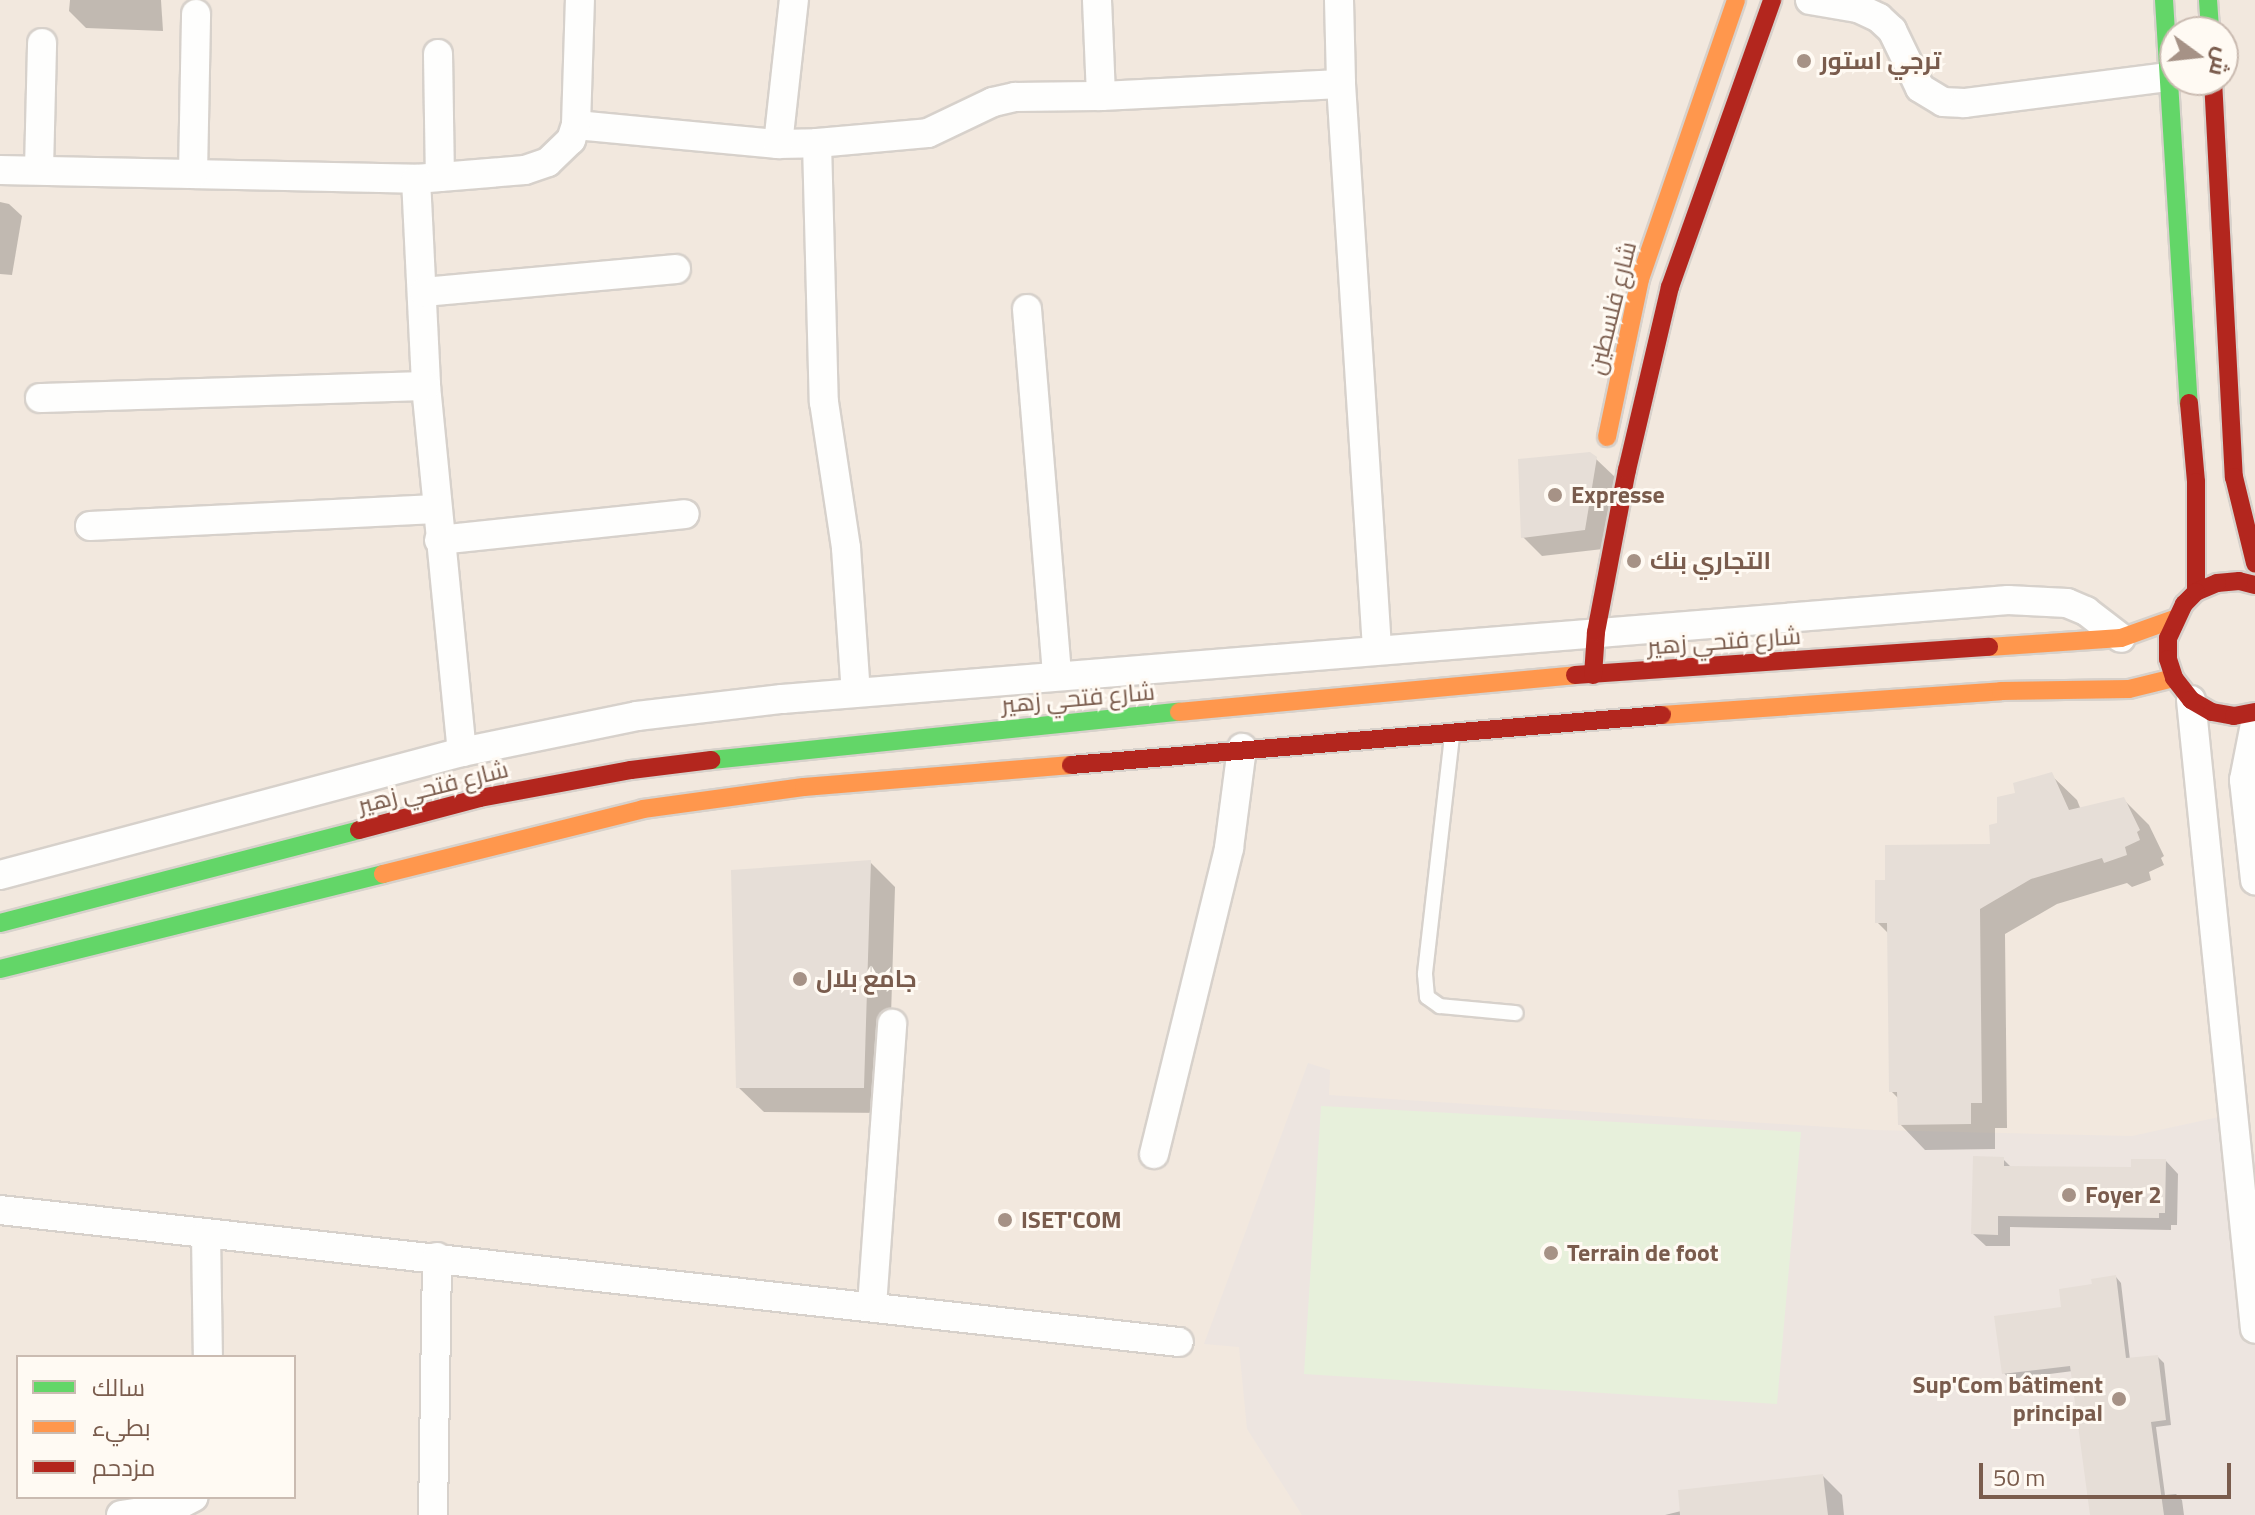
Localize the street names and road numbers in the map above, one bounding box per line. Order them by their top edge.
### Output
street label: شارع فلسطين [1582,238,1642,378]
street label: شارع فتحي زهير [1646,621,1802,661]
street label: شارع فتحي زهير [1000,677,1156,719]
street label: شارع فتحي زهير [355,754,511,820]

